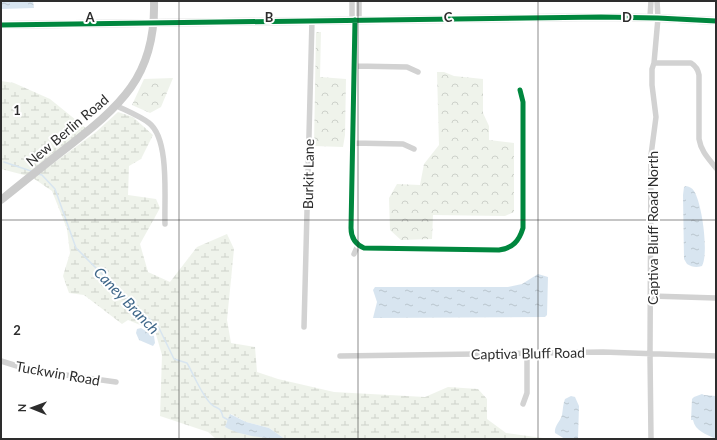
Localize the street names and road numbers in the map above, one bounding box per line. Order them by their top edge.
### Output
street label: New Berlin Road [22,91,112,169]
street label: Burkit Lane [299,139,317,209]
street label: Captiva Bluff Road North [644,151,661,305]
street label: Captiva Bluff Road [471,344,585,362]
street label: Tuckwin Road [15,357,101,389]

